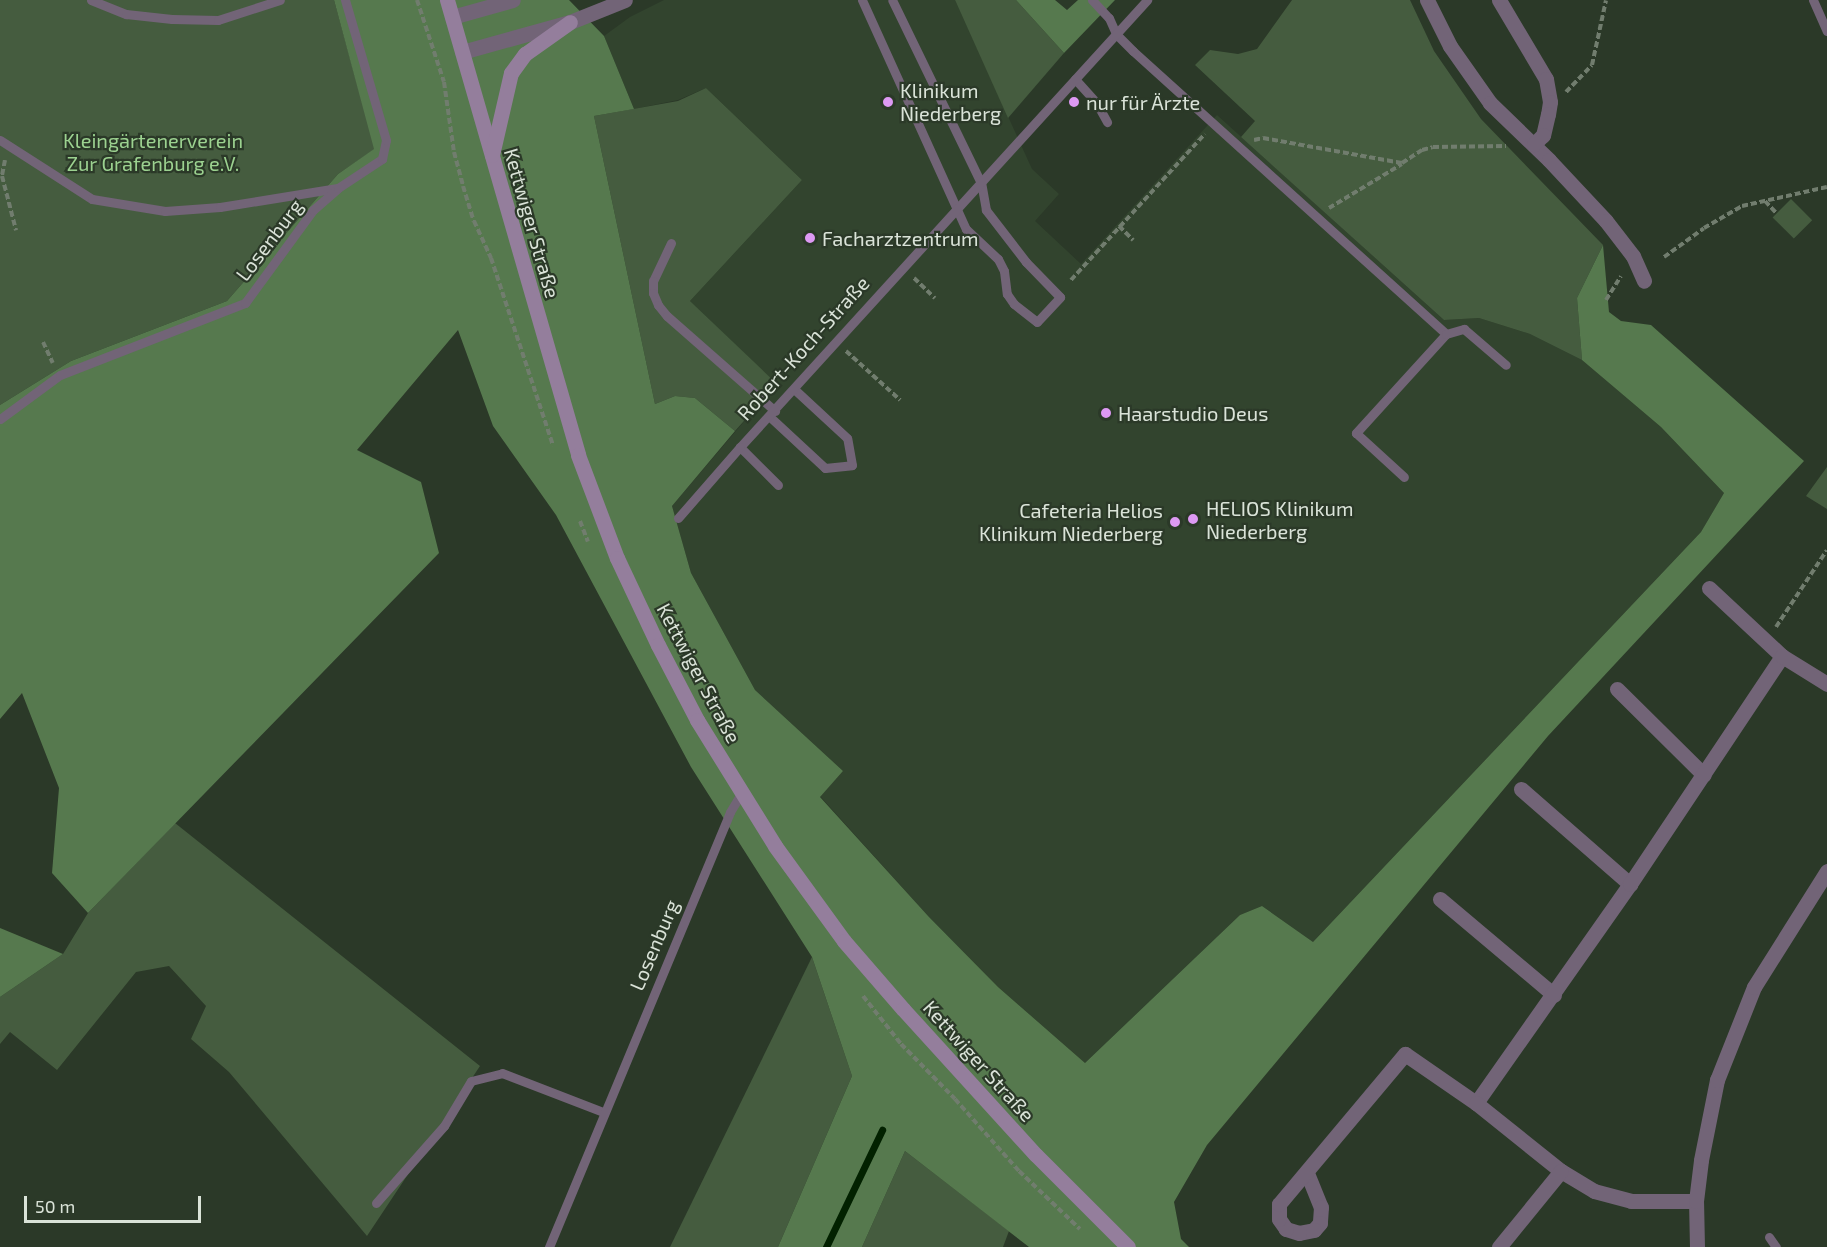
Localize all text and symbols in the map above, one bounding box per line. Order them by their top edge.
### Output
place label: Klinikum Niederberg [900,78,1001,125]
place label: nur für Ärzte [1086,90,1202,114]
marker: Klinikum Niederberg [881,95,895,109]
marker: nur für Ärzte [1067,95,1081,109]
park label: Kleingärtenerverein Zur Grafenburg e.V. [63,129,243,176]
street label: Kettwiger Straße [499,145,565,301]
street label: Losenburg [231,194,307,286]
place label: Facharztzentrum [822,226,979,250]
marker: Facharztzentrum [803,231,817,245]
street label: Robert-Koch-Straße [732,271,874,425]
place label: Haarstudio Deus [1118,401,1268,425]
marker: Haarstudio Deus [1099,406,1113,420]
place label: HELIOS Klinikum Niederberg [1206,496,1354,543]
place label: Cafeteria Helios Klinikum Niederberg [979,498,1163,545]
marker: HELIOS Klinikum Niederberg [1184,510,1202,528]
marker: Cafeteria Helios Klinikum Niederberg [1168,515,1182,529]
street label: Kettwiger Straße [652,599,746,747]
street label: Losenburg [624,896,684,994]
street label: Kettwiger Straße [918,995,1040,1127]
scale bar [27,1184,204,1222]
text: 50 m [35,1195,75,1217]

